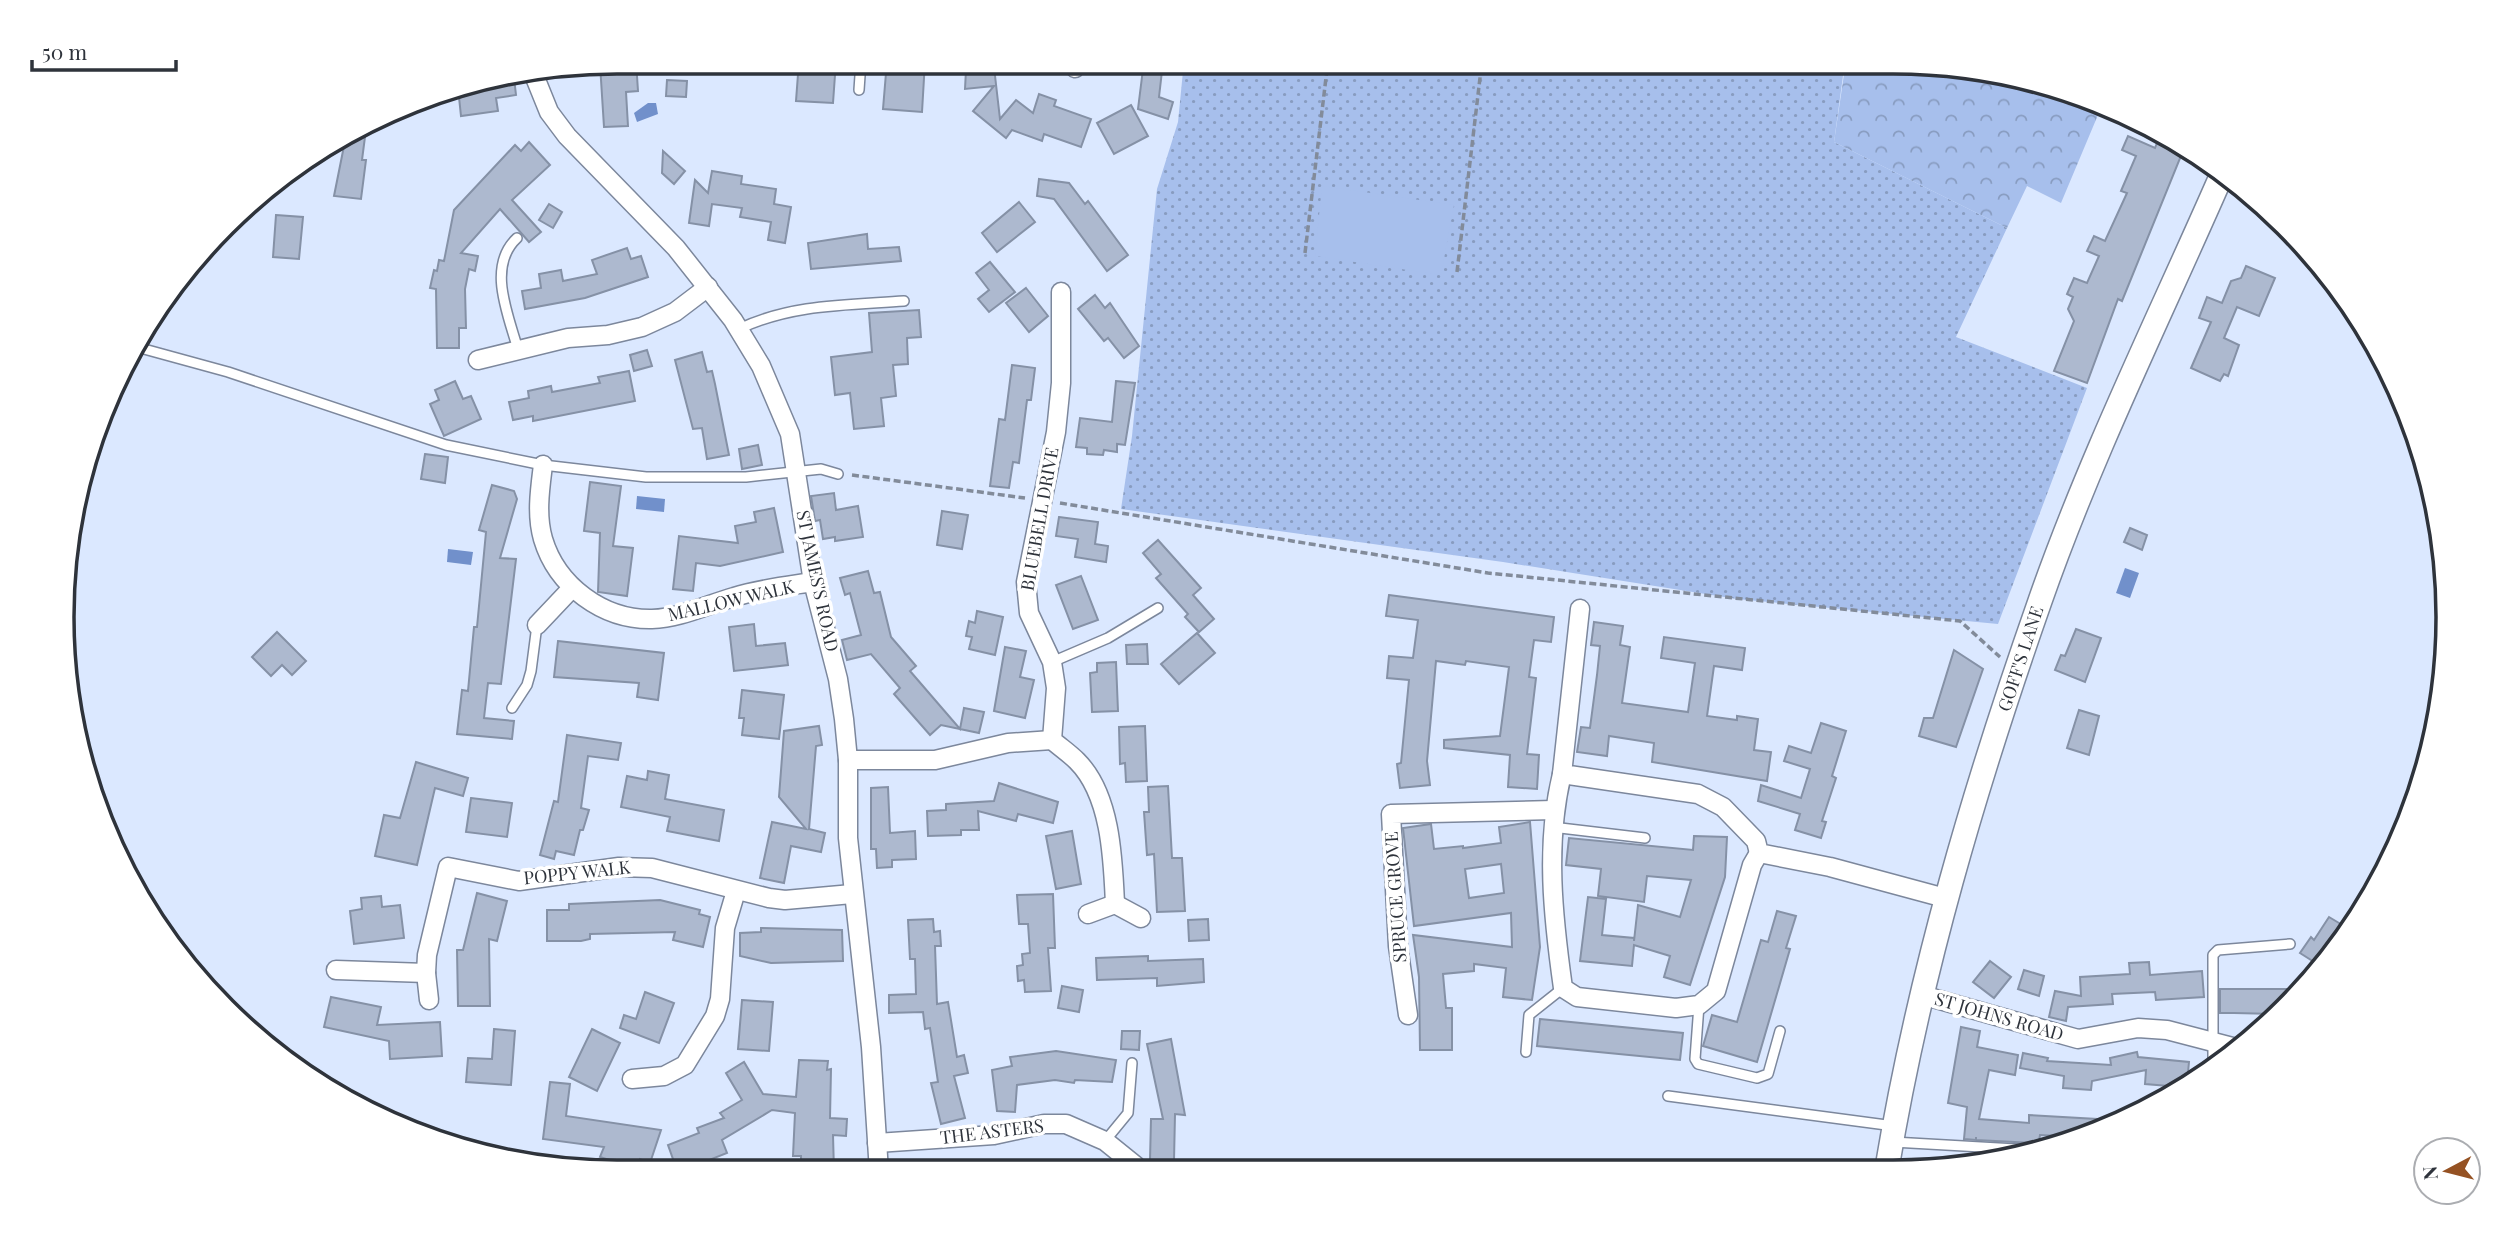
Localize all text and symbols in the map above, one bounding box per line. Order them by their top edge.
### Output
scale bar [32,28,175,72]
text: 50 m [42,37,88,65]
street label: BLUEBELL DRIVE [1015,445,1063,593]
street label: ST JAMES'S ROAD [791,508,845,654]
street label: MALLOW WALK [665,574,797,626]
street label: GOFF'S LANE [1992,603,2048,714]
street label: SPRUCE GROVE [1378,831,1412,963]
street label: POPPY WALK [522,854,632,890]
street label: ST JOHNS ROAD [1932,986,2067,1046]
street label: THE ASTERS [939,1113,1045,1149]
north arrow [2412,1136,2482,1206]
text: N [2415,1165,2443,1182]

